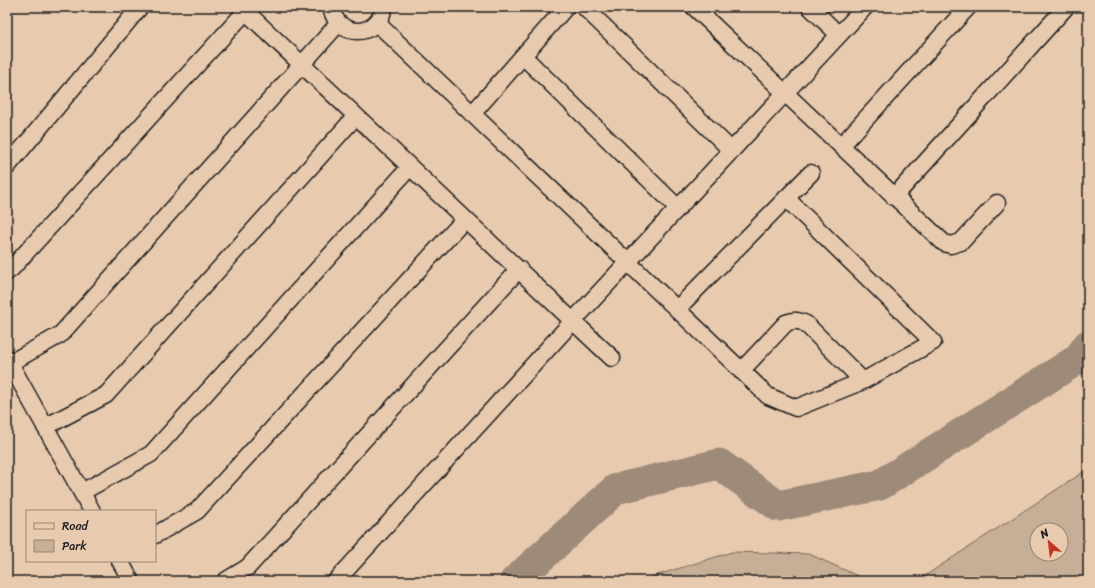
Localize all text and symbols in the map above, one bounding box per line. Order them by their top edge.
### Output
legend [26,510,156,562]
text: Road [62,515,89,537]
north arrow [1029,522,1069,562]
text: N [1036,523,1053,544]
text: Park [62,535,87,557]

